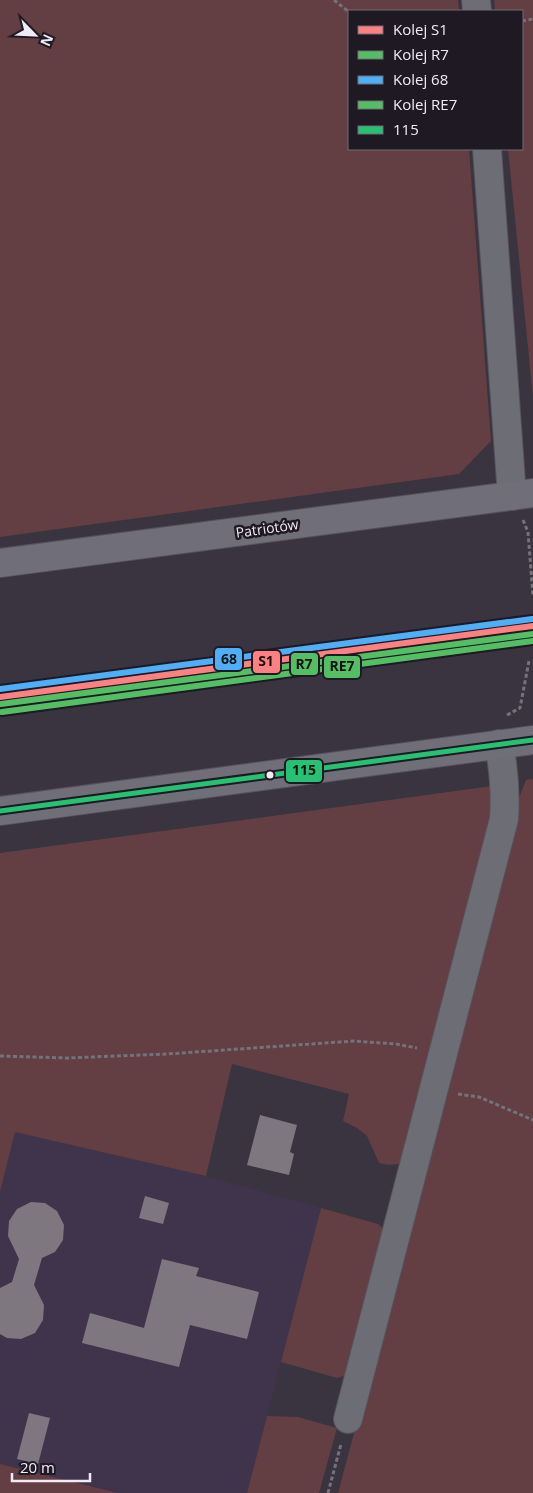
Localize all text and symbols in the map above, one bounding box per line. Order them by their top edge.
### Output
north arrow [10,10,60,60]
legend [348,10,523,150]
text: Kolej S1 [393,19,448,39]
text: N [36,31,58,50]
text: Kolej R7 [393,44,449,64]
text: Kolej 68 [393,69,448,89]
text: Kolej RE7 [393,94,457,114]
text: 115 [393,119,419,139]
street label: Patriotów [234,514,300,542]
line badge: 68 [214,647,243,671]
text: 68 [221,649,237,668]
line badge: S1 [252,650,281,674]
text: S1 [258,651,274,670]
line badge: R7 [290,652,319,676]
text: R7 [295,654,313,673]
line badge: RE7 [323,655,361,679]
text: RE7 [329,656,355,675]
line badge: 115 [285,759,323,783]
text: 115 [292,760,316,779]
unlabelled marker [265,770,275,780]
scale bar [12,1450,90,1482]
text: 20 m [20,1457,55,1477]

